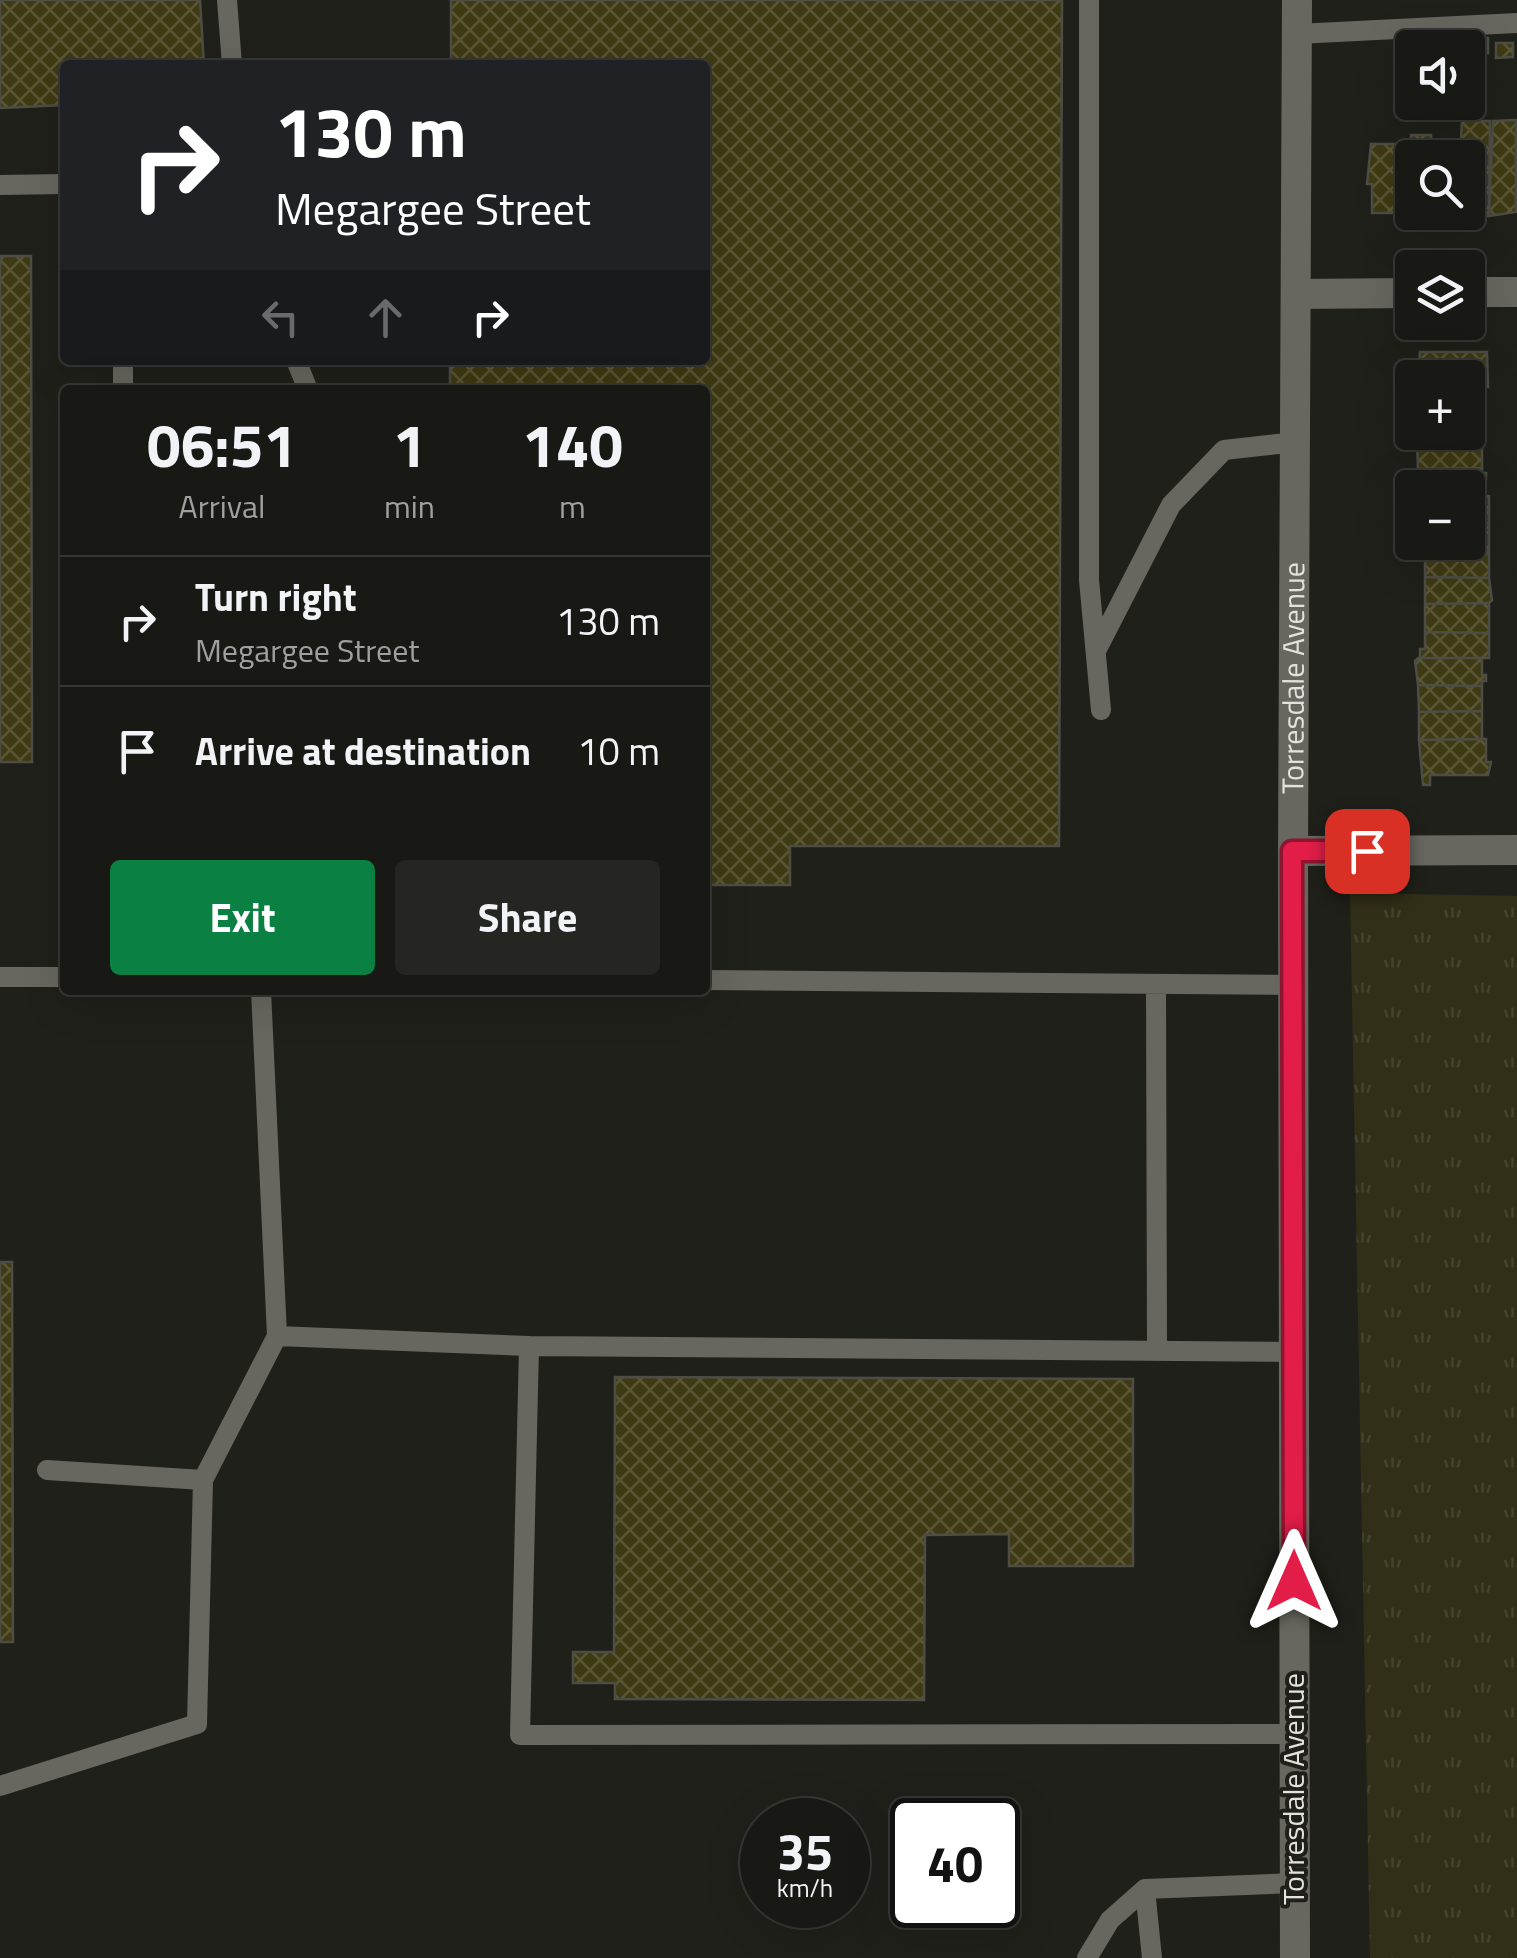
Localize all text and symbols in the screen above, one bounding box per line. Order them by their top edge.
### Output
map controls [1395,30,1485,560]
button: sound [1395,30,1485,120]
text: 130 m [275,78,467,184]
icon: right [110,100,240,230]
button: search [1395,140,1485,230]
text: Megargee Street [275,174,591,242]
button: layers [1395,250,1485,340]
icon: left [253,290,308,345]
icon: ahead [358,290,413,345]
icon: right [463,290,518,345]
button: + [1395,360,1485,450]
text: 06:51 [147,399,297,490]
text: 1 [393,399,426,490]
text: 140 [522,399,623,490]
button: − [1395,470,1485,560]
text: Arrival [179,482,265,530]
text: min [384,482,435,530]
text: m [559,482,586,530]
street label: Torresdale Avenue [1269,562,1316,794]
text: Turn right [195,568,357,626]
text: 130 m [556,592,660,650]
icon: right [110,594,165,649]
text: Megargee Street [195,626,420,674]
text: Arrive at destination [195,722,531,780]
text: 10 m [577,722,660,780]
icon: arrive [110,724,165,779]
pin [1325,809,1410,894]
icon: arrive [1340,824,1395,879]
button: Exit [110,860,375,975]
button: Share [395,860,660,975]
position arrow [1242,1529,1346,1633]
street label: Torresdale Avenue [1270,1673,1316,1905]
speed limit sign: 40 [890,1798,1020,1928]
text: 35 [777,1813,833,1889]
text: km/h [777,1869,833,1907]

